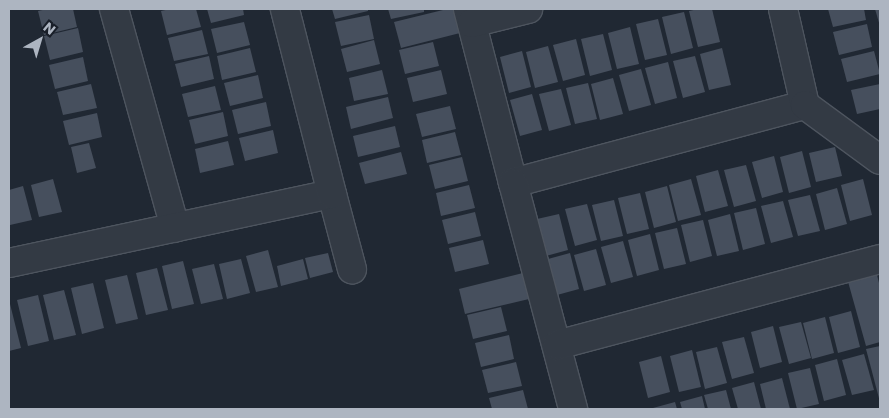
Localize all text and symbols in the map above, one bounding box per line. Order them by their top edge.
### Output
north arrow [15,15,65,65]
text: N [39,17,60,39]

